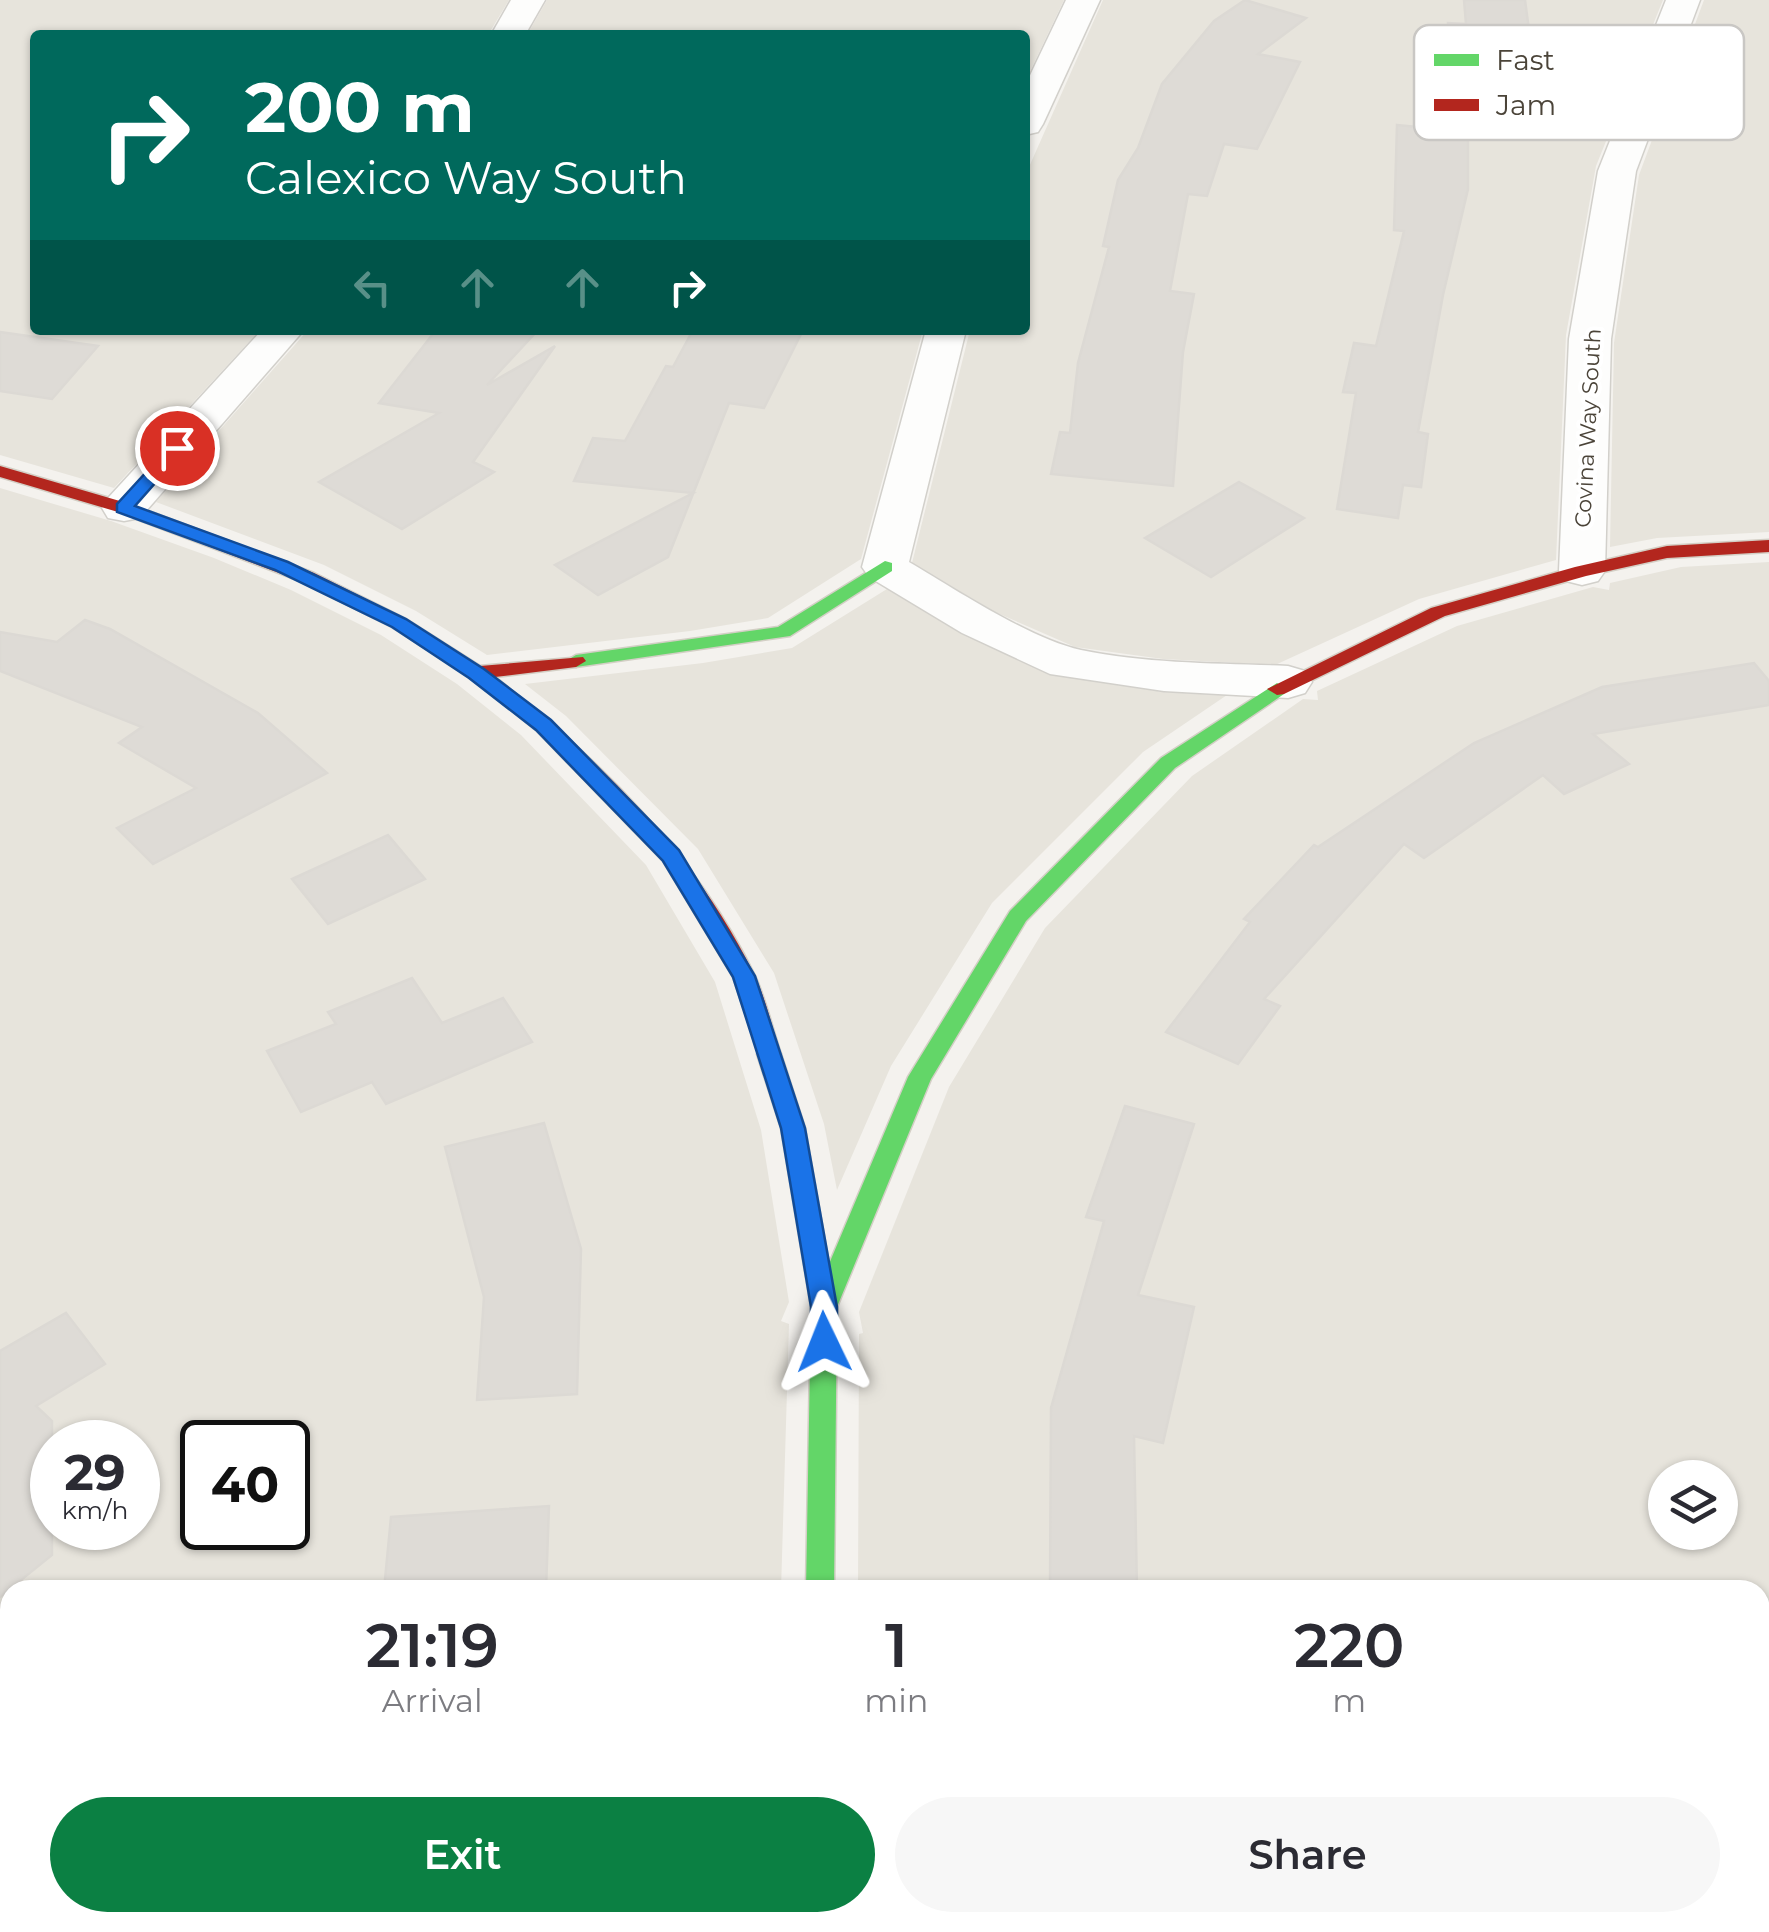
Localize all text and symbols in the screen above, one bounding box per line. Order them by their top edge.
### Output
legend [1414,25,1744,140]
text: Fast [1496,43,1555,77]
text: 200 m [245,64,475,150]
icon: right [80,70,210,200]
text: Jam [1495,88,1556,122]
text: Calexico Way South [245,150,687,205]
icon: left [345,260,400,315]
icon: ahead [450,260,505,315]
icon: ahead [555,260,610,315]
icon: right [660,260,715,315]
street label: Covina Way South [1569,328,1607,528]
pin [135,406,220,491]
icon: arrive [150,421,205,476]
position arrow [772,1290,876,1394]
speed limit sign: 40 [180,1420,310,1550]
text: 29 [64,1442,126,1503]
map controls [1648,1460,1738,1550]
button: layers [1648,1460,1738,1550]
text: km/h [62,1495,128,1525]
text: 21:19 [366,1609,499,1682]
text: 1 [885,1609,908,1682]
text: 220 [1294,1609,1404,1682]
text: Arrival [382,1681,483,1720]
text: min [864,1681,928,1720]
text: m [1332,1681,1366,1720]
button: Exit [50,1797,875,1912]
button: Share [895,1797,1720,1912]

